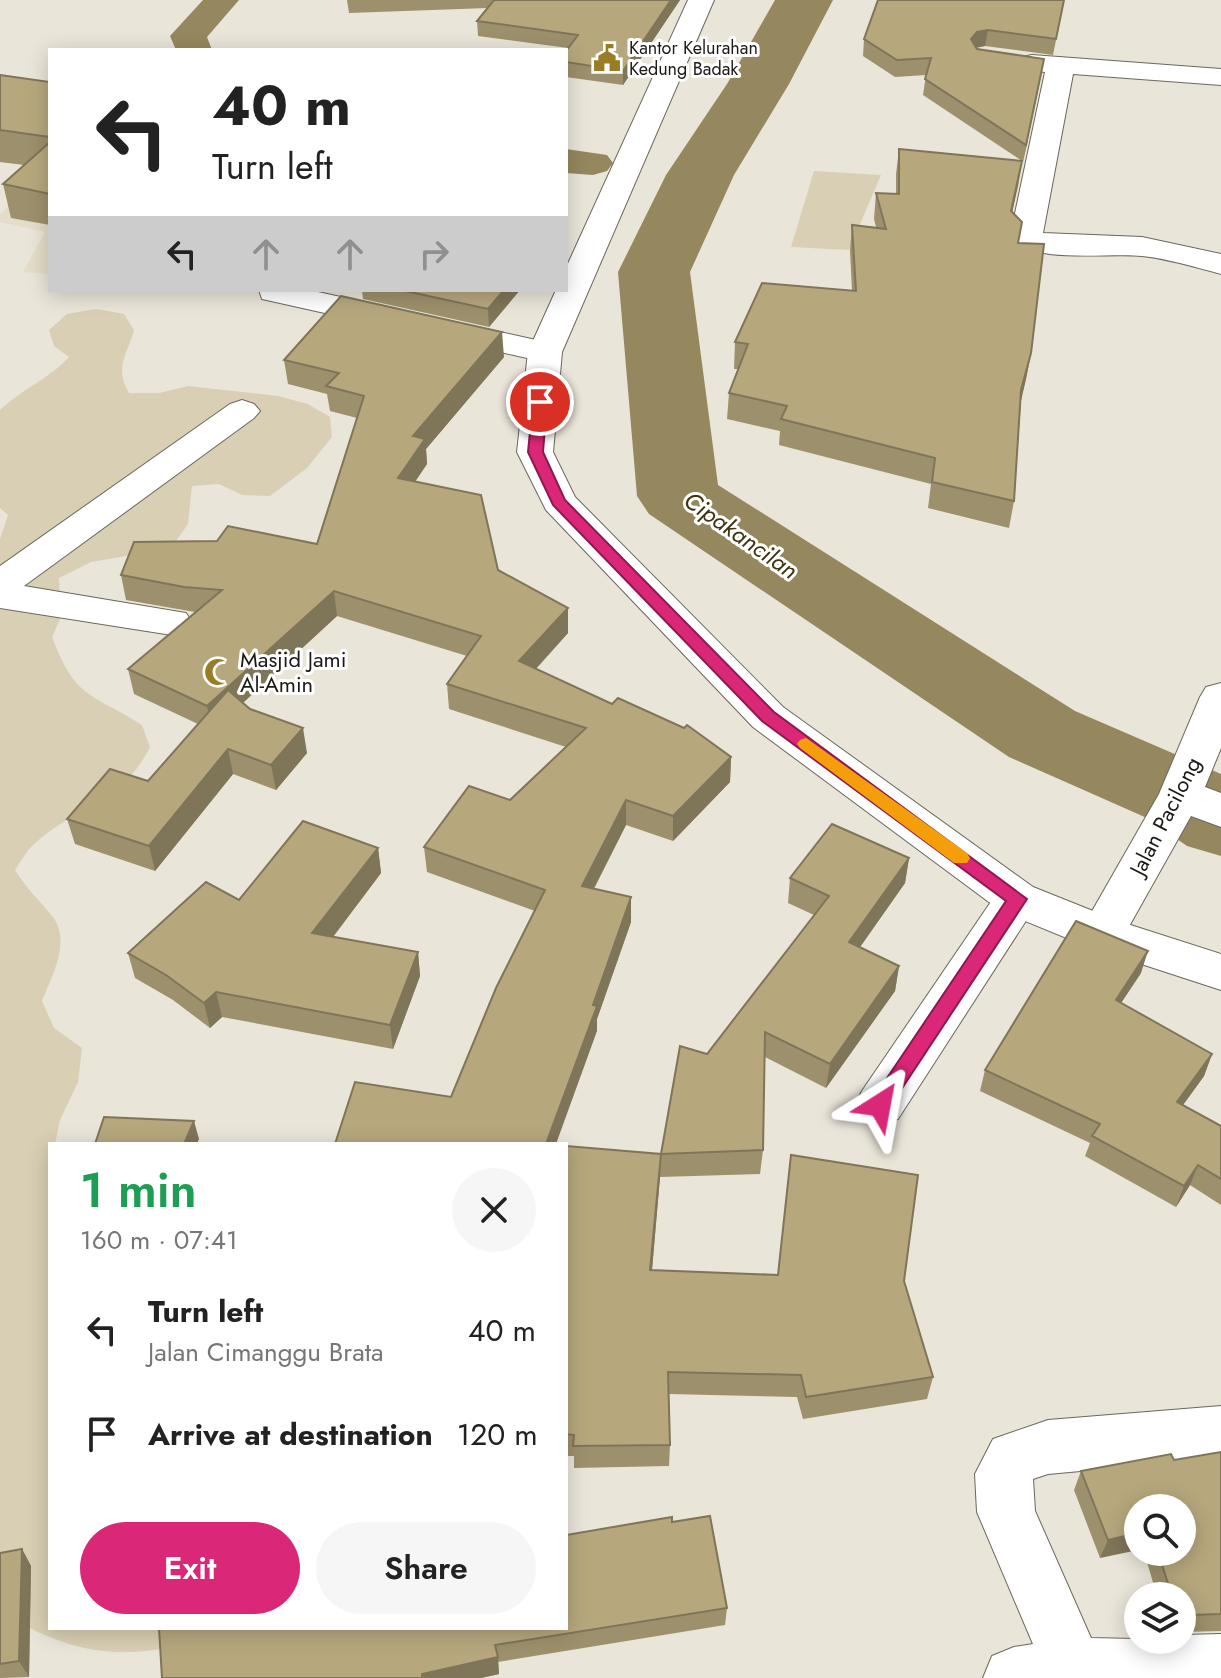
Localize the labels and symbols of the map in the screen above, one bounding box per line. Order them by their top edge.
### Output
place label: Kantor Kelurahan Kedung Badak [629,35,758,82]
public building icon: Kantor Kelurahan Kedung Badak [592,43,622,73]
pin [506,368,574,436]
water label: Cipakancilan [677,483,805,587]
place label: Masjid Jami Al-Amin [240,643,346,700]
mosque icon: Masjid Jami Al-Amin [203,657,233,687]
street label: Jalan Pacilong [1120,751,1209,883]
position arrow [838,1063,922,1147]

